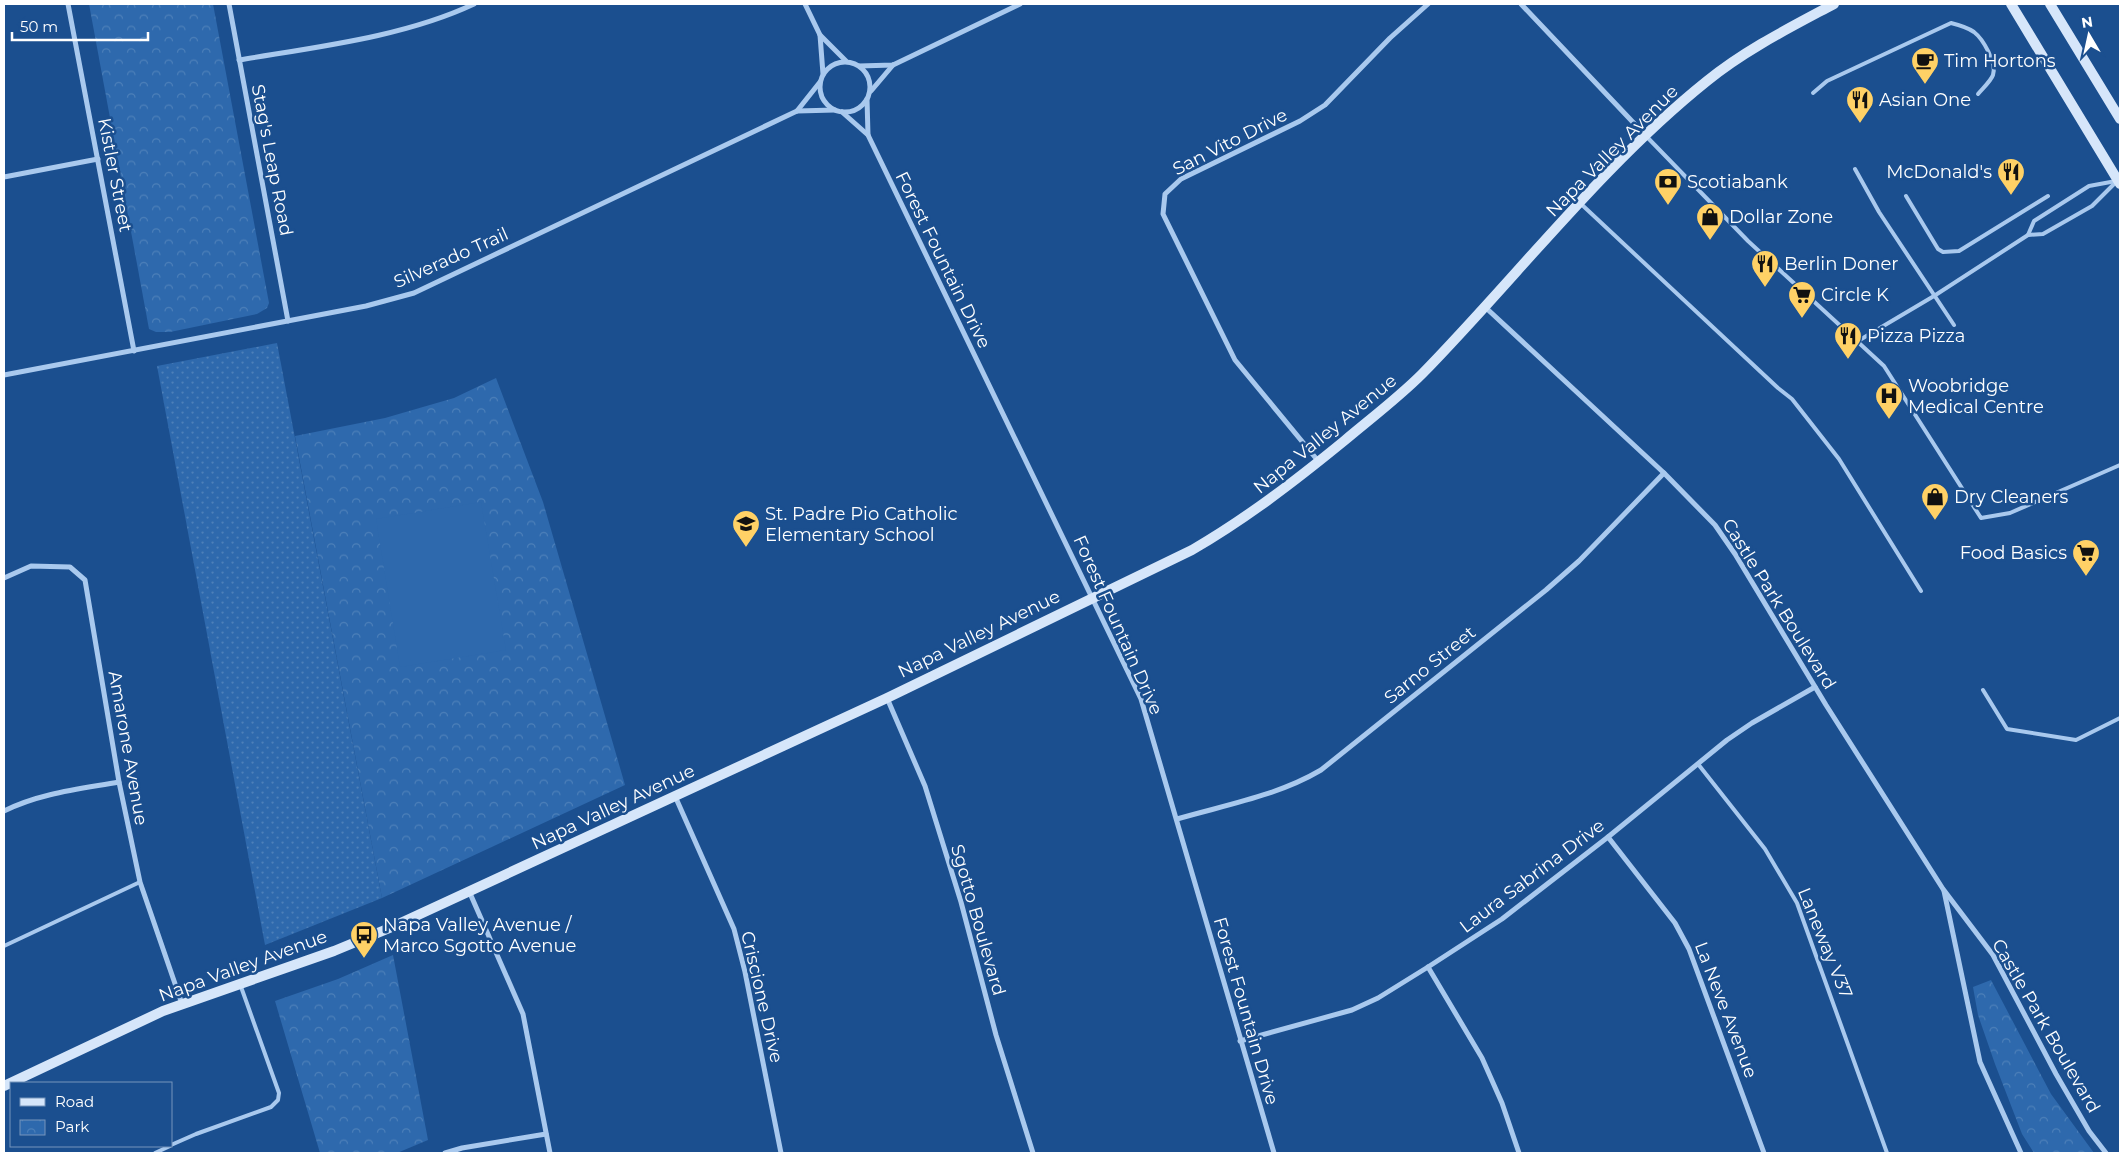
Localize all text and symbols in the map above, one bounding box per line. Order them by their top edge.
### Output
scale bar [12,10,149,42]
north arrow [2064,10,2114,60]
text: N [2080,12,2094,32]
text: 50 m [20,17,58,36]
cafe icon: Tim Hortons [1910,46,1940,85]
place label: Tim Hortons [1944,50,2056,72]
street label: Napa Valley Avenue [1541,80,1683,222]
street label: Stag's Leap Road [247,82,297,238]
restaurant icon: Asian One [1845,85,1875,124]
place label: Asian One [1879,89,1971,111]
street label: San Vito Drive [1169,104,1291,180]
street label: Kistler Street [93,116,137,234]
restaurant icon: McDonald's [1996,157,2026,196]
place label: McDonald's [1886,161,1992,183]
bank icon: Scotiabank [1653,167,1683,206]
street label: Forest Fountain Drive [891,168,995,352]
place label: Scotiabank [1687,171,1788,193]
shop icon: Dollar Zone [1695,202,1725,241]
place label: Dollar Zone [1729,206,1833,228]
street label: Silverado Trail [390,223,512,293]
restaurant icon: Berlin Doner [1750,249,1780,288]
place label: Berlin Doner [1784,253,1899,275]
supermarket icon: Circle K [1787,280,1817,319]
place label: Circle K [1821,284,1889,306]
restaurant icon: Pizza Pizza [1833,321,1863,360]
place label: Pizza Pizza [1867,325,1965,347]
street label: Napa Valley Avenue [1249,369,1401,498]
place label: Woobridge Medical Centre [1908,375,2044,418]
hospital icon: Woobridge Medical Centre [1874,381,1904,420]
shop icon: Dry Cleaners [1920,482,1950,521]
place label: Dry Cleaners [1954,486,2068,508]
place label: St. Padre Pio Catholic Elementary School [765,503,958,546]
school or university icon: St. Padre Pio Catholic Elementary School [731,509,761,548]
street label: Castle Park Boulevard [1717,515,1841,693]
street label: Forest Fountain Drive [1068,532,1168,718]
supermarket icon: Food Basics [2071,538,2101,577]
place label: Food Basics [1960,542,2067,564]
street label: Napa Valley Avenue [894,585,1064,683]
street label: Sarno Street [1380,621,1480,709]
street label: Amarone Avenue [104,669,152,827]
street label: Napa Valley Avenue [528,759,698,855]
street label: Laura Sabrina Drive [1455,814,1609,938]
street label: Sgotto Boulevard [946,842,1010,998]
street label: Laneway V37 [1793,884,1857,1002]
place label: Napa Valley Avenue / Marco Sgotto Avenue [383,914,577,957]
street label: Forest Fountain Drive [1209,915,1283,1107]
bus stop icon: Napa Valley Avenue / Marco Sgotto Avenue [349,920,379,959]
street label: Napa Valley Avenue [156,925,330,1007]
street label: Criscione Drive [736,929,788,1065]
street label: Castle Park Boulevard [1987,935,2105,1117]
street label: La Neve Avenue [1690,939,1762,1081]
legend [10,1082,172,1147]
text: Road [55,1092,94,1111]
text: Park [55,1117,89,1136]

